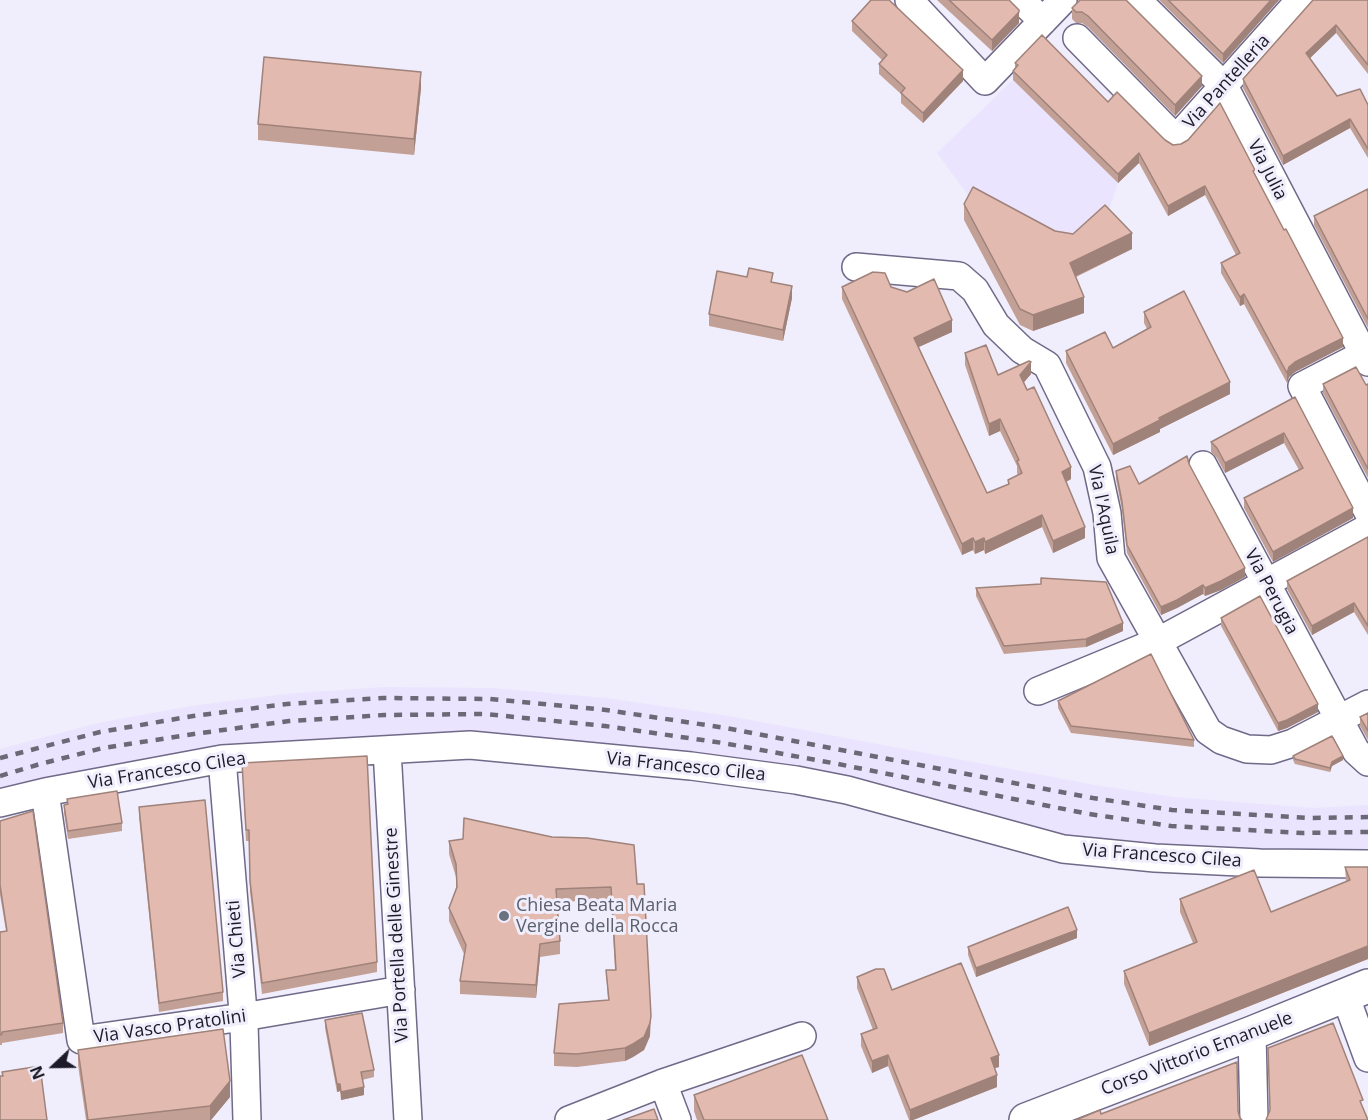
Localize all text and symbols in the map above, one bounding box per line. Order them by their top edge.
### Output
street label: Via Pantelleria [1179,30,1275,134]
street label: Via Julia [1243,136,1291,204]
street label: Via l'Aquila [1083,463,1123,557]
street label: Via Perugia [1239,546,1303,638]
street label: Via Francesco Cilea [86,748,248,794]
street label: Via Francesco Cilea [606,748,766,786]
street label: Via Portella delle Ginestre [381,827,413,1043]
street label: Via Francesco Cilea [1082,840,1242,872]
place label: Chiesa Beata Maria Vergine della Rocca [516,895,678,938]
street label: Via Chieti [223,899,251,979]
marker: Chiesa Beata Maria Vergine della Rocca [497,909,511,923]
street label: Via Vasco Pratolini [92,1006,248,1048]
street label: Corso Vittorio Emanuele [1098,1007,1296,1101]
north arrow [24,1036,84,1096]
text: N [25,1063,50,1083]

